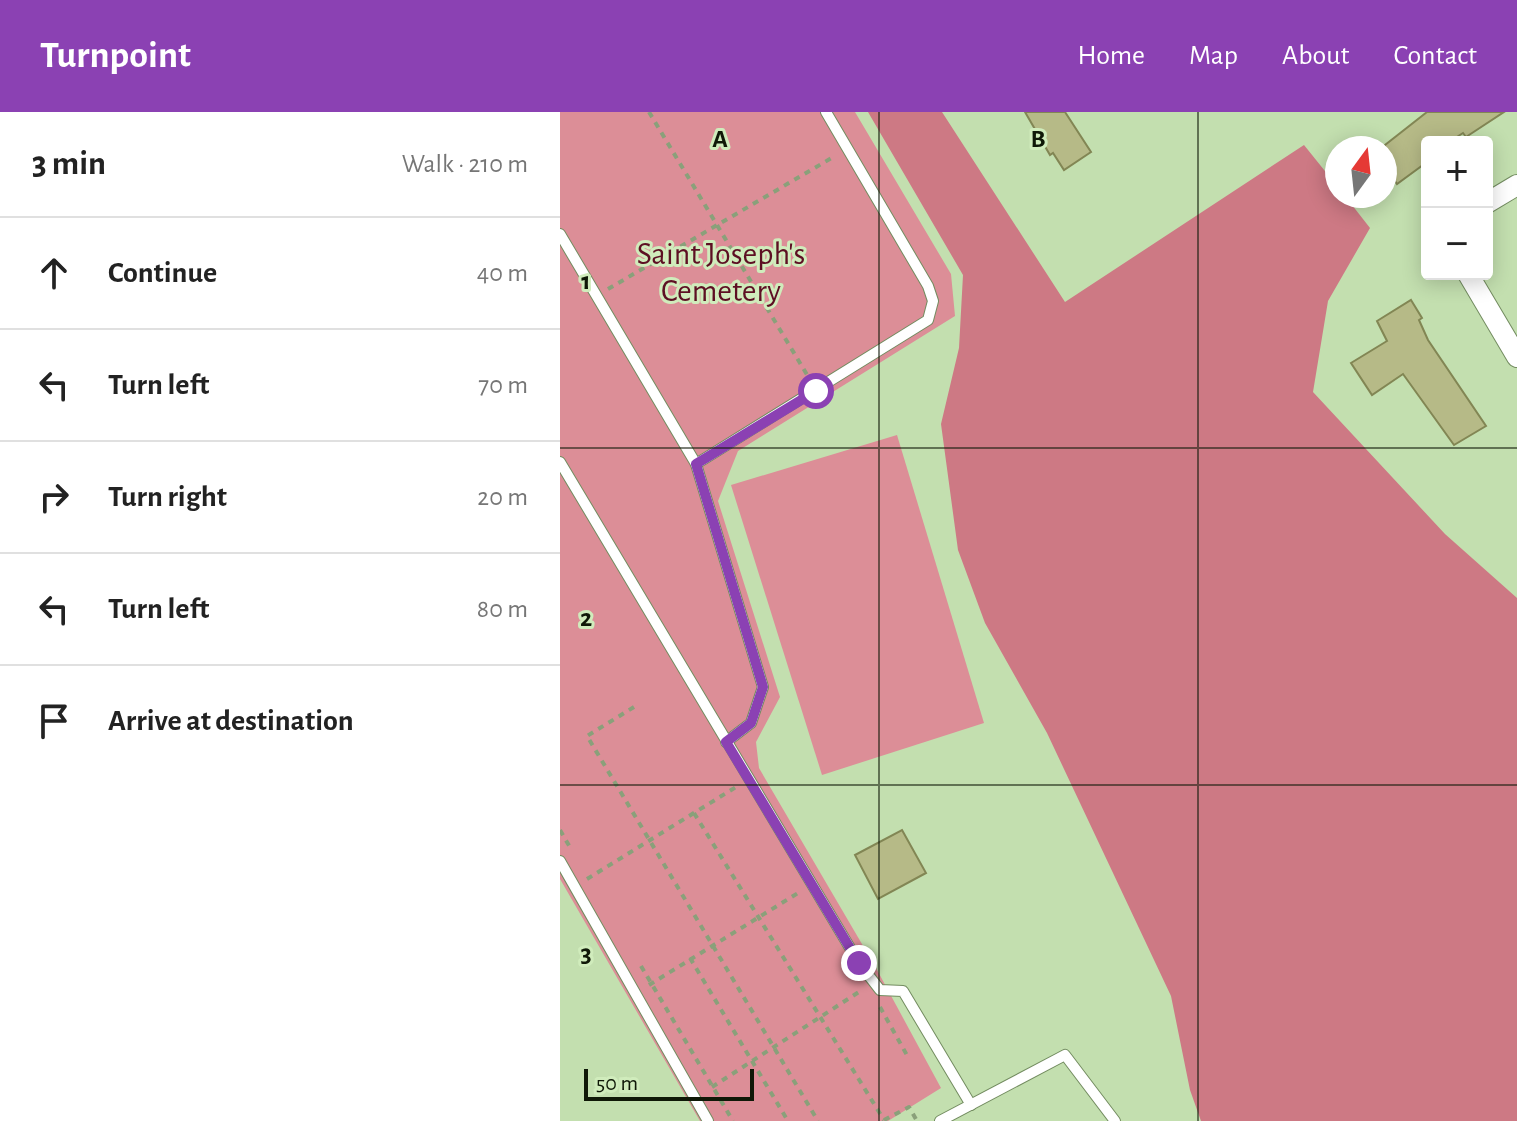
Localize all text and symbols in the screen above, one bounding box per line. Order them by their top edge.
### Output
text: Turnpoint [40,37,191,75]
text: Home [1078,42,1145,70]
text: Map [1189,42,1238,70]
text: About [1282,42,1350,70]
text: Contact [1394,42,1477,70]
text: A [712,126,728,152]
text: B [1030,126,1046,152]
north arrow [1325,136,1397,208]
map controls [1421,136,1493,280]
button: + [1421,136,1493,208]
text: 3 min [32,147,106,181]
text: Walk · 210 m [402,151,528,177]
button: − [1421,208,1493,280]
park label: Saint Joseph's Cemetery [637,238,805,307]
icon: ahead [32,251,76,295]
text: Continue [108,258,217,288]
text: 40 m [477,260,528,286]
text: 1 [581,268,591,294]
icon: left [32,363,76,407]
text: Turn left [108,370,209,400]
text: 70 m [478,372,528,398]
route start [798,373,834,409]
icon: right [32,475,76,519]
text: Turn right [108,482,227,512]
text: 20 m [477,484,528,510]
icon: left [32,587,76,631]
text: Turn left [108,594,209,624]
text: 80 m [477,596,528,622]
text: 2 [580,605,592,631]
icon: arrive [32,699,76,743]
text: Arrive at destination [108,706,354,736]
text: 3 [580,941,592,967]
route end [841,945,877,981]
scale bar [584,1065,754,1101]
text: 50 m [596,1072,638,1094]

